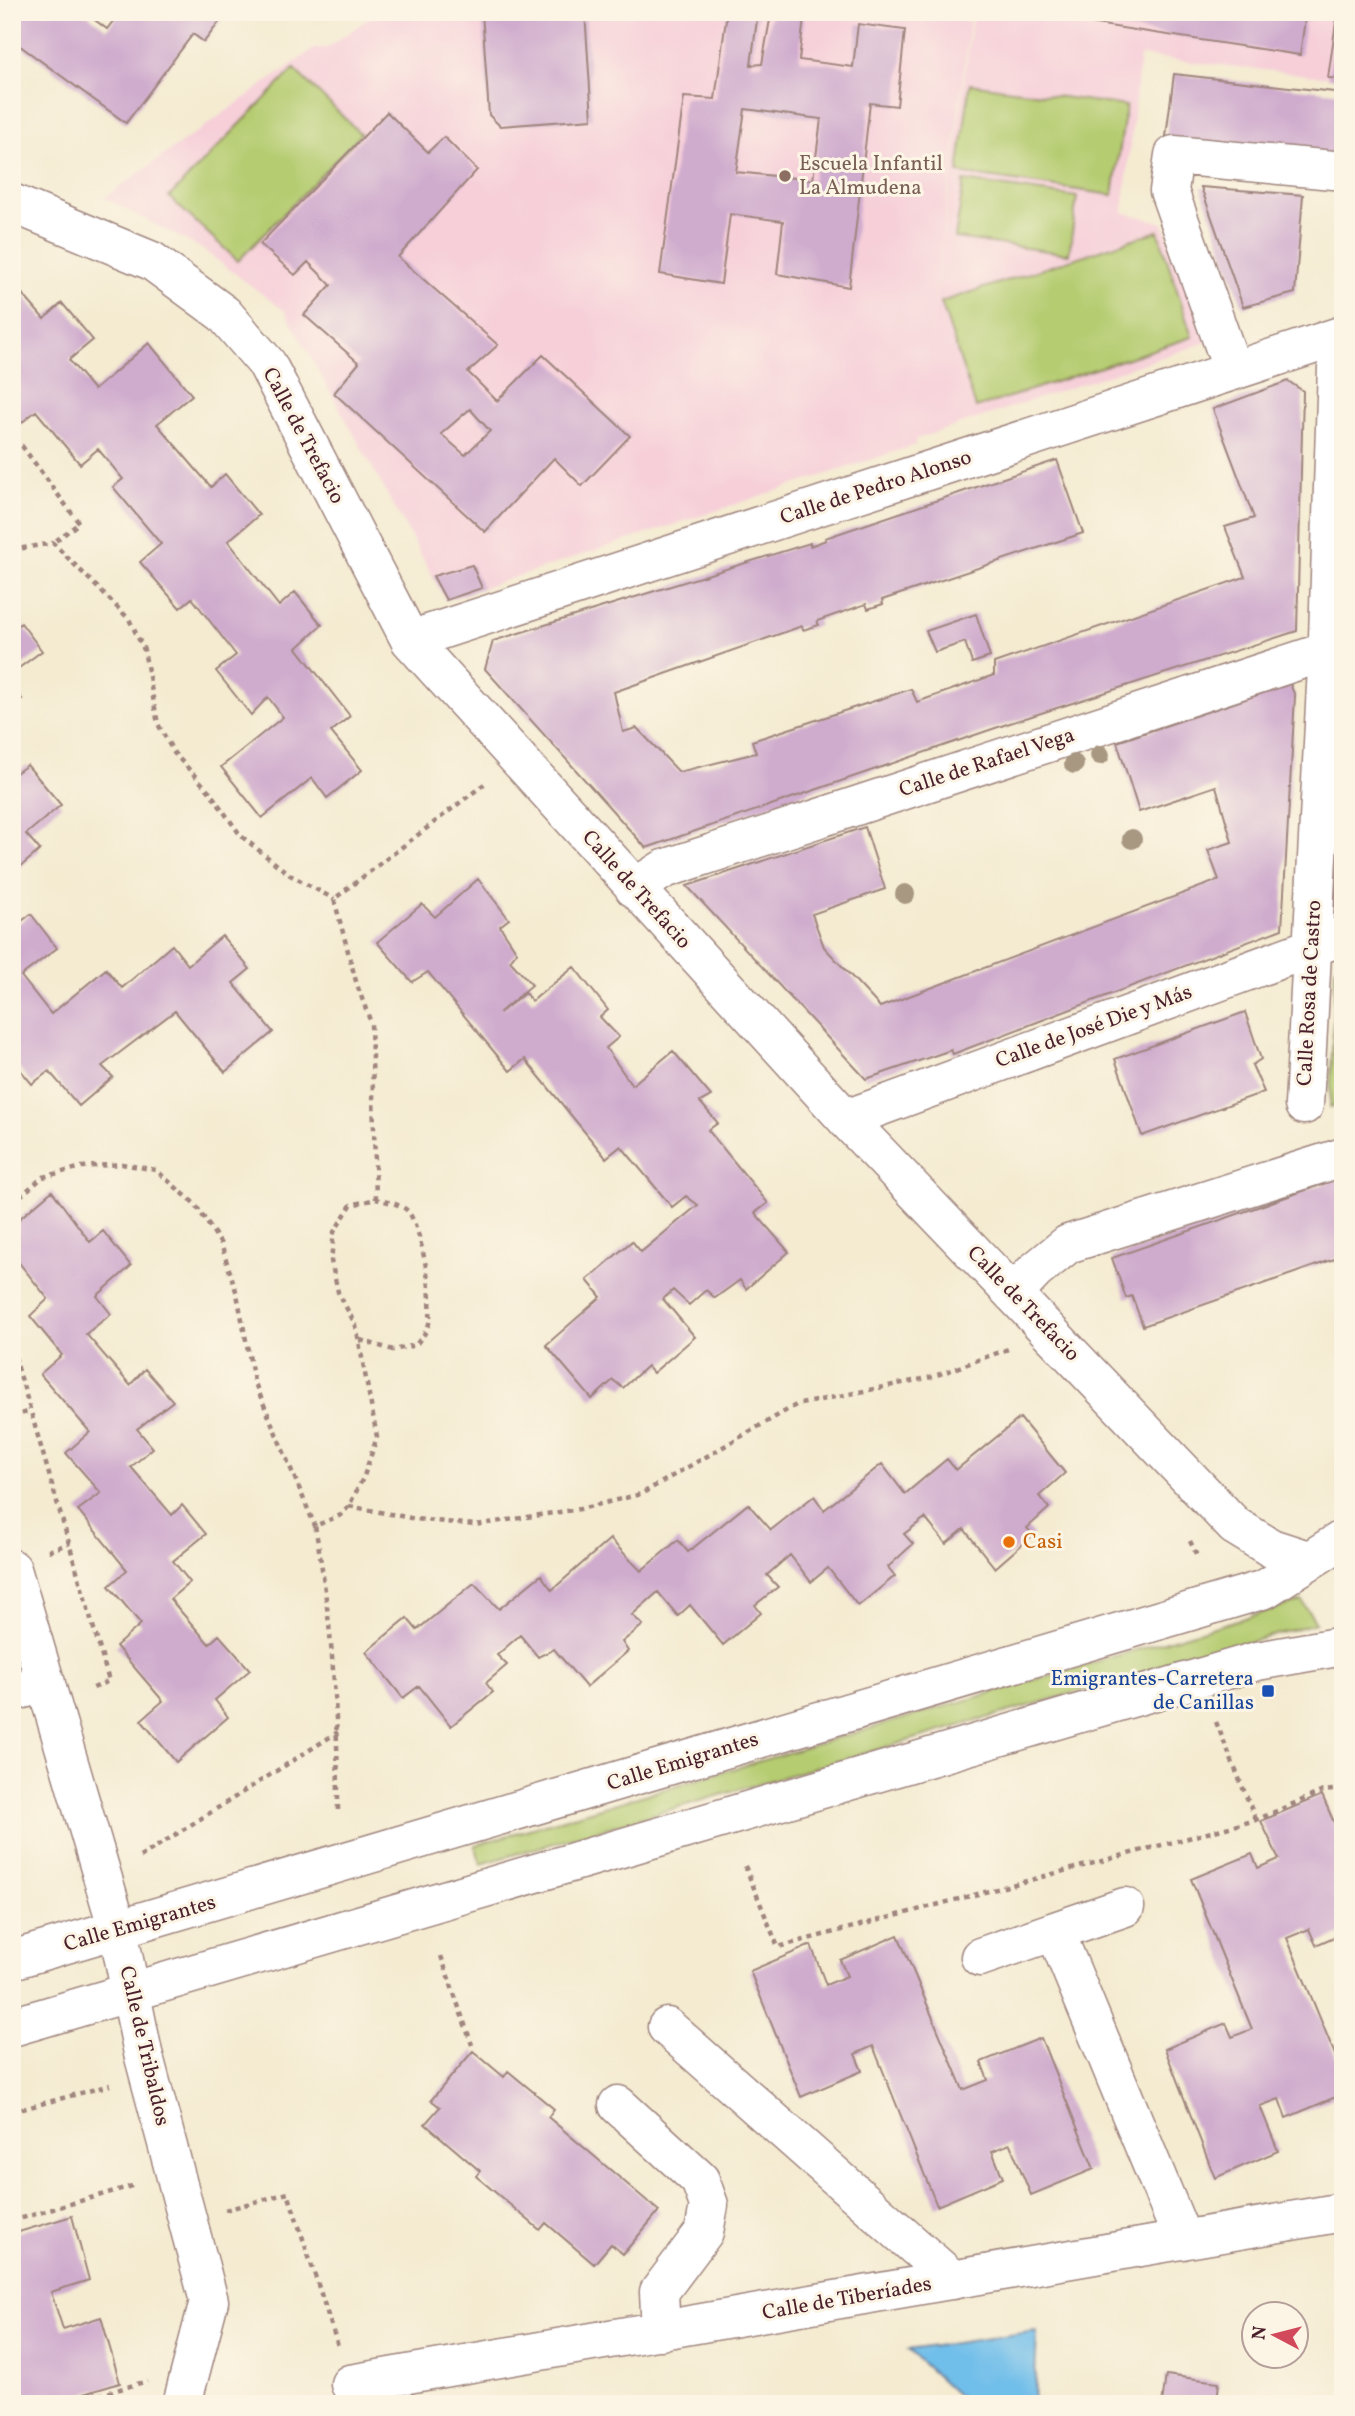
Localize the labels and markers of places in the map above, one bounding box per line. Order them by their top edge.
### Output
place label: Escuela Infantil La Almudena [799,150,943,203]
marker: Escuela Infantil La Almudena [777,168,793,184]
place label: Casi [1023,1528,1062,1557]
marker: Casi [1001,1534,1017,1550]
place label: Emigrantes-Carretera de Canillas [1051,1665,1254,1718]
marker: Emigrantes-Carretera de Canillas [1260,1683,1276,1699]

